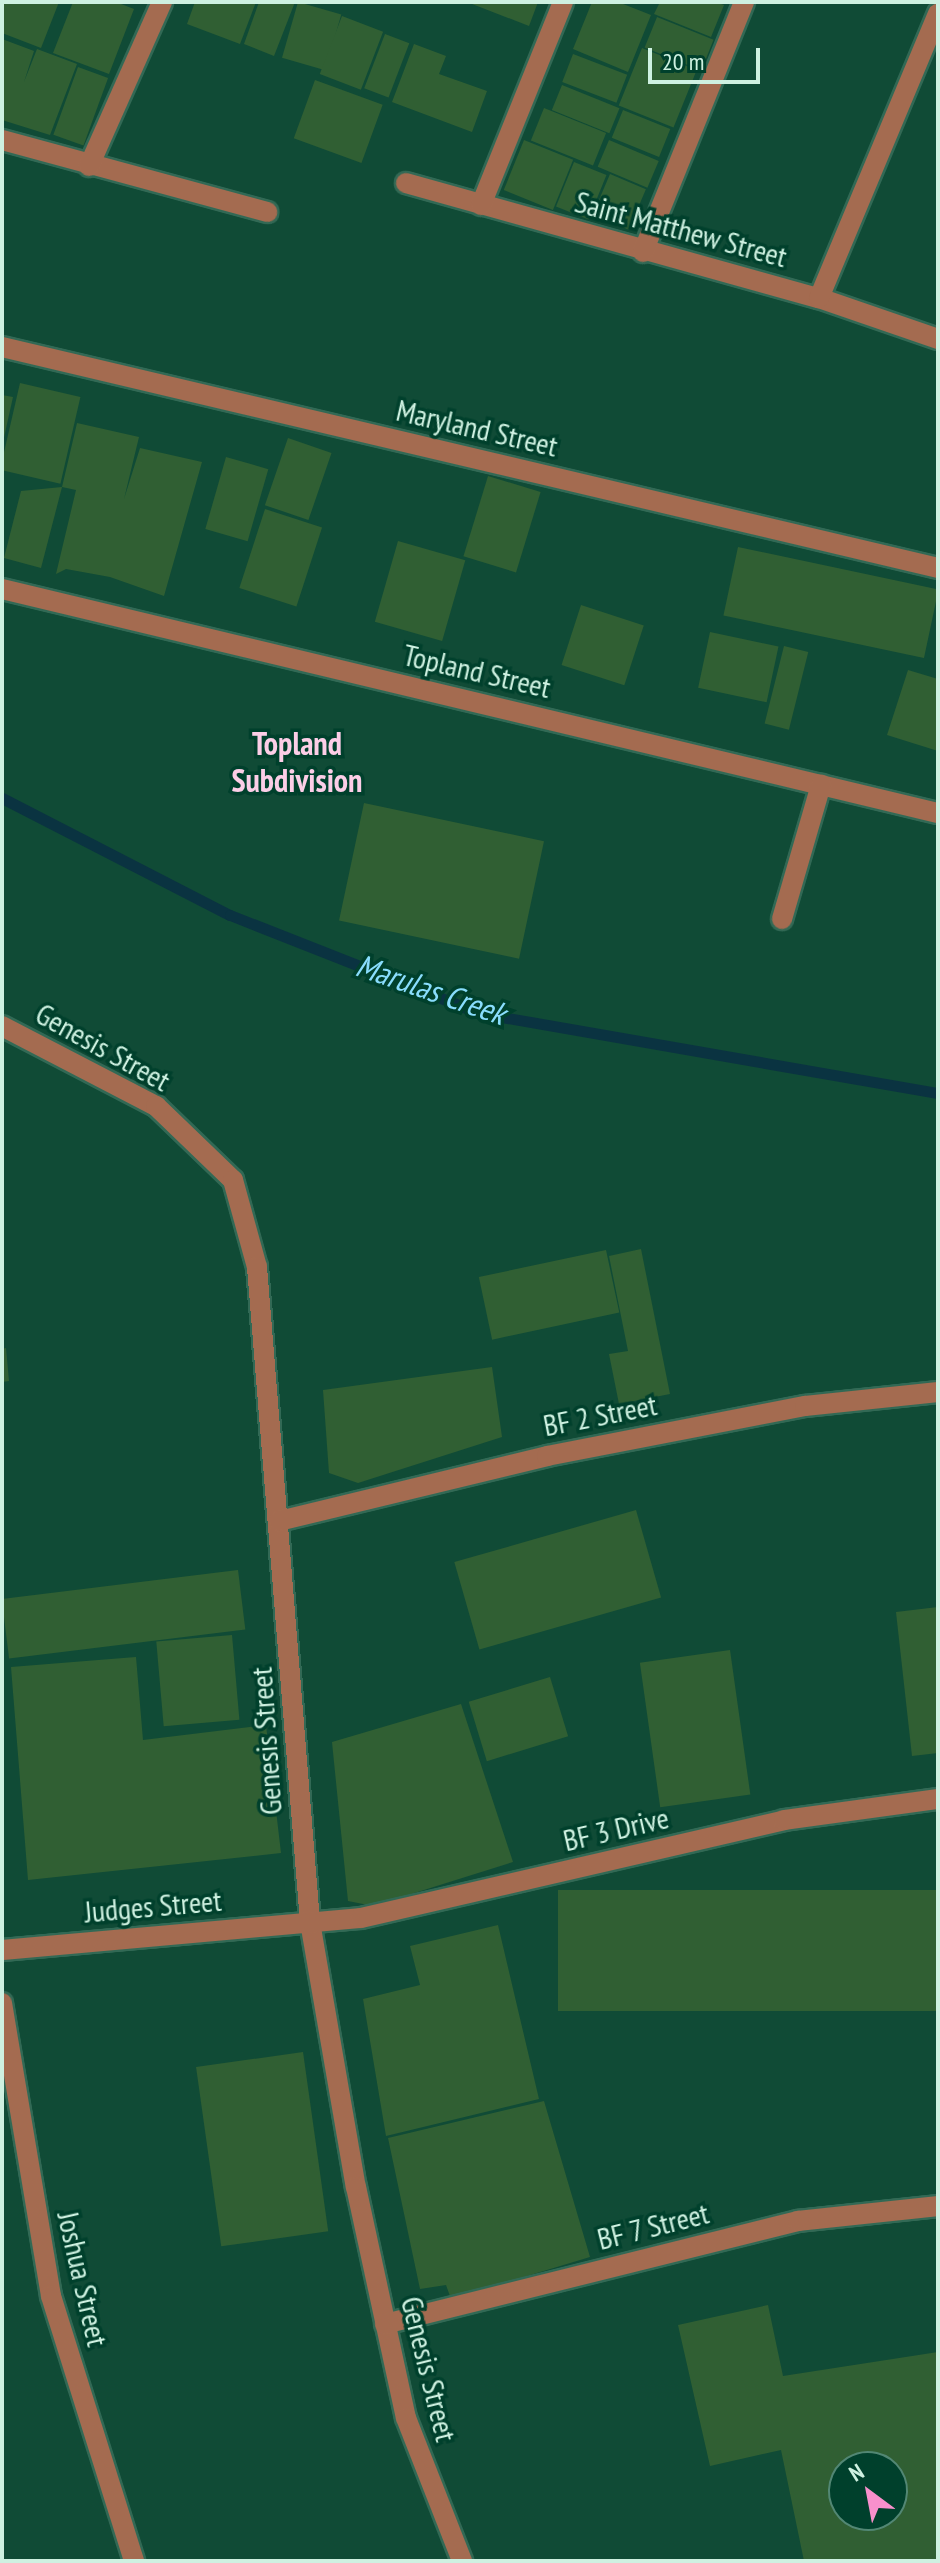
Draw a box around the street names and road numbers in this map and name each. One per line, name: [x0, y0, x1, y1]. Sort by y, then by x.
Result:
street label: Saint Matthew Street: [571, 183, 791, 275]
street label: Maryland Street: [393, 392, 561, 464]
street label: Topland Street: [400, 637, 554, 705]
street label: Genesis Street: [30, 995, 176, 1099]
street label: BF 2 Street: [540, 1386, 660, 1444]
street label: Genesis Street: [243, 1666, 289, 1816]
street label: BF 3 Drive: [560, 1799, 672, 1859]
street label: Judges Street: [83, 1882, 223, 1930]
street label: BF 7 Street: [593, 2195, 713, 2257]
street label: Joshua Street: [50, 2208, 116, 2350]
street label: Genesis Street: [394, 2293, 464, 2445]

